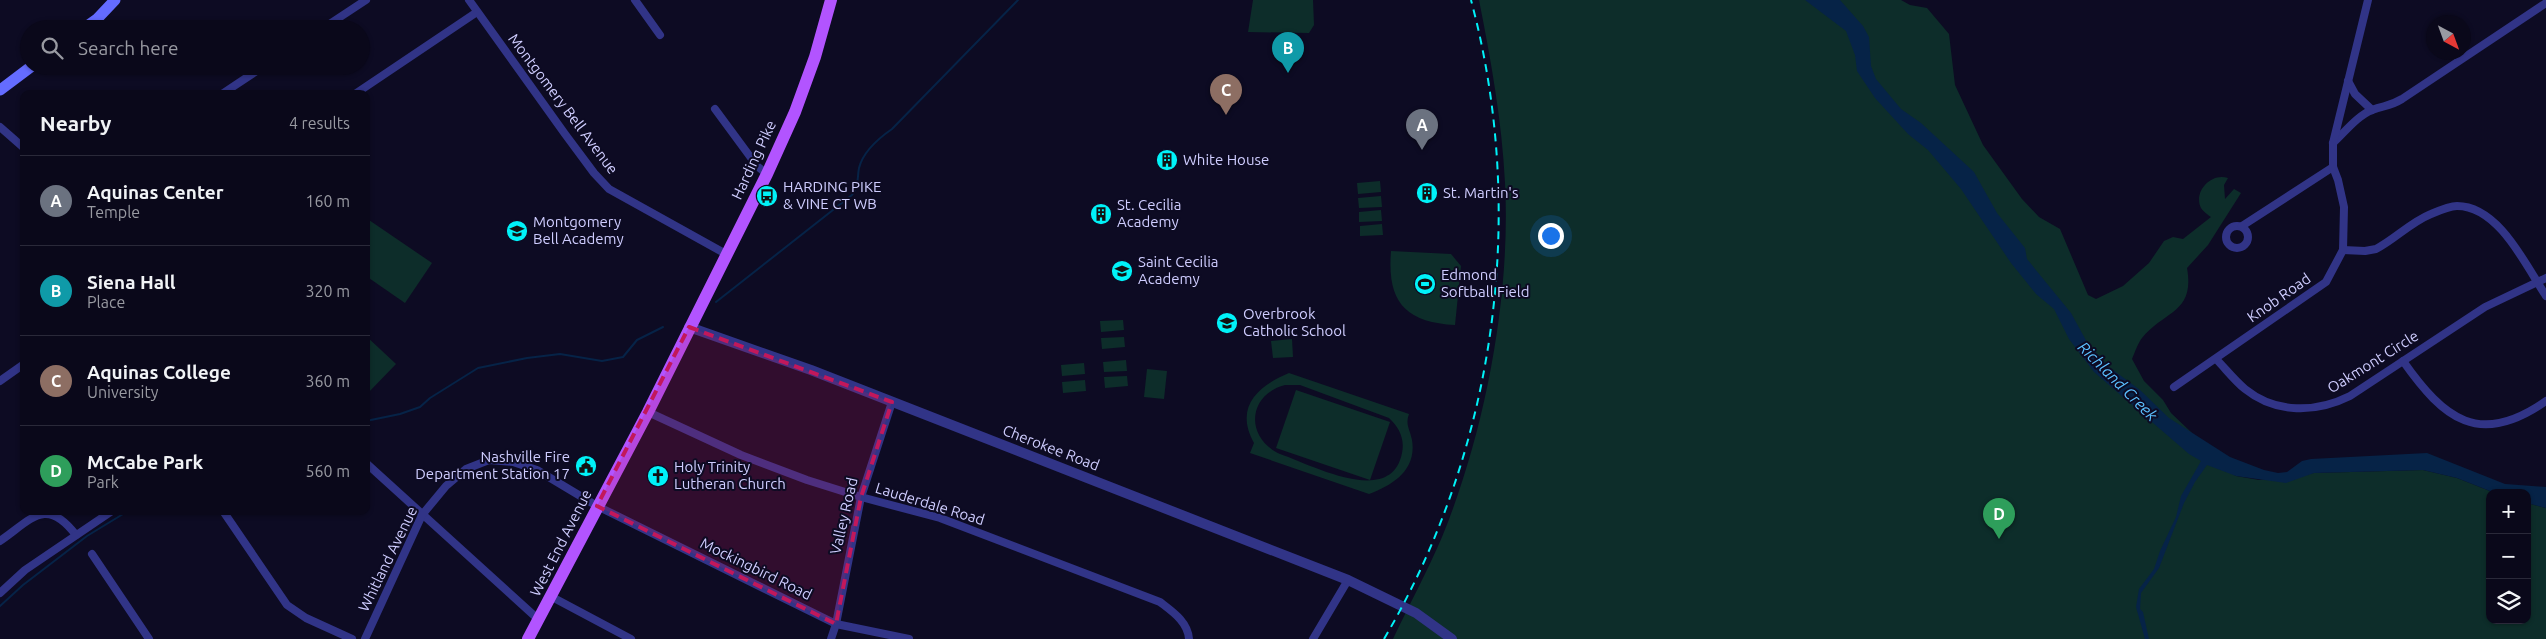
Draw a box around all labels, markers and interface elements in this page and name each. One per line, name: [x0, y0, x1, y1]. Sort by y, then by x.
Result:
north arrow: [2426, 15, 2471, 60]
search box: [20, 20, 370, 75]
street label: Montgomery Bell Avenue: [505, 30, 622, 177]
pin: B: [1272, 32, 1304, 73]
icon: search: [38, 34, 66, 62]
text: Search here: [78, 37, 178, 59]
pin: C: [1210, 74, 1242, 115]
pin: A: [1406, 109, 1438, 150]
text: Nearby: [40, 111, 111, 135]
text: 4 results: [289, 114, 350, 132]
street label: Harding Pike: [728, 118, 779, 202]
building icon: White House: [1155, 148, 1179, 172]
place label: White House: [1183, 151, 1269, 168]
place label: HARDING PIKE & VINE CT WB: [783, 178, 881, 212]
text: Aquinas Center: [87, 181, 224, 203]
building icon: St. Martin's: [1415, 181, 1439, 205]
bus stop icon: HARDING PIKE & VINE CT WB: [755, 184, 779, 208]
place label: St. Martin's: [1443, 184, 1518, 201]
text: A: [50, 192, 62, 210]
text: 160 m: [305, 192, 350, 210]
place label: St. Cecilia Academy: [1117, 196, 1181, 230]
building icon: St. Cecilia Academy: [1089, 202, 1113, 226]
text: Temple: [87, 203, 140, 221]
place label: Montgomery Bell Academy: [533, 213, 624, 247]
school or university icon: Montgomery Bell Academy: [505, 219, 529, 243]
your location: [1538, 223, 1564, 249]
place label: Saint Cecilia Academy: [1138, 253, 1219, 287]
school or university icon: Saint Cecilia Academy: [1110, 259, 1134, 283]
place label: Edmond Softball Field: [1441, 266, 1530, 300]
street label: Knob Road: [2244, 270, 2314, 326]
text: Siena Hall: [87, 271, 176, 293]
sports icon: Edmond Softball Field: [1413, 272, 1437, 296]
text: B: [51, 282, 61, 300]
text: 320 m: [305, 282, 350, 300]
text: Place: [87, 293, 125, 311]
place label: Overbrook Catholic School: [1243, 305, 1346, 339]
school or university icon: Overbrook Catholic School: [1215, 311, 1239, 335]
street label: Oakmont Circle: [2324, 327, 2421, 396]
water label: Richland Creek: [2075, 338, 2162, 425]
text: Aquinas College: [87, 361, 231, 383]
text: C: [51, 372, 61, 390]
text: 360 m: [305, 372, 350, 390]
text: University: [87, 383, 158, 401]
street label: Cherokee Road: [1000, 421, 1102, 474]
place label: Nashville Fire Department Station 17: [415, 448, 570, 482]
text: McCabe Park: [87, 451, 203, 473]
public building icon: Nashville Fire Department Station 17: [574, 454, 598, 478]
place label: Holy Trinity Lutheran Church: [674, 458, 786, 492]
text: D: [50, 462, 62, 480]
text: 560 m: [305, 462, 350, 480]
church icon: Holy Trinity Lutheran Church: [646, 464, 670, 488]
text: Park: [87, 473, 119, 491]
street label: Valley Road: [826, 476, 861, 556]
street label: Lauderdale Road: [873, 479, 987, 528]
street label: West End Avenue: [526, 487, 595, 599]
map controls: [2486, 489, 2531, 624]
button: +: [2486, 489, 2531, 534]
pin: D: [1983, 498, 2015, 539]
street label: Whitland Avenue: [355, 503, 420, 614]
street label: Mockingbird Road: [698, 534, 815, 603]
button: −: [2486, 534, 2531, 579]
button: layers: [2486, 579, 2531, 624]

